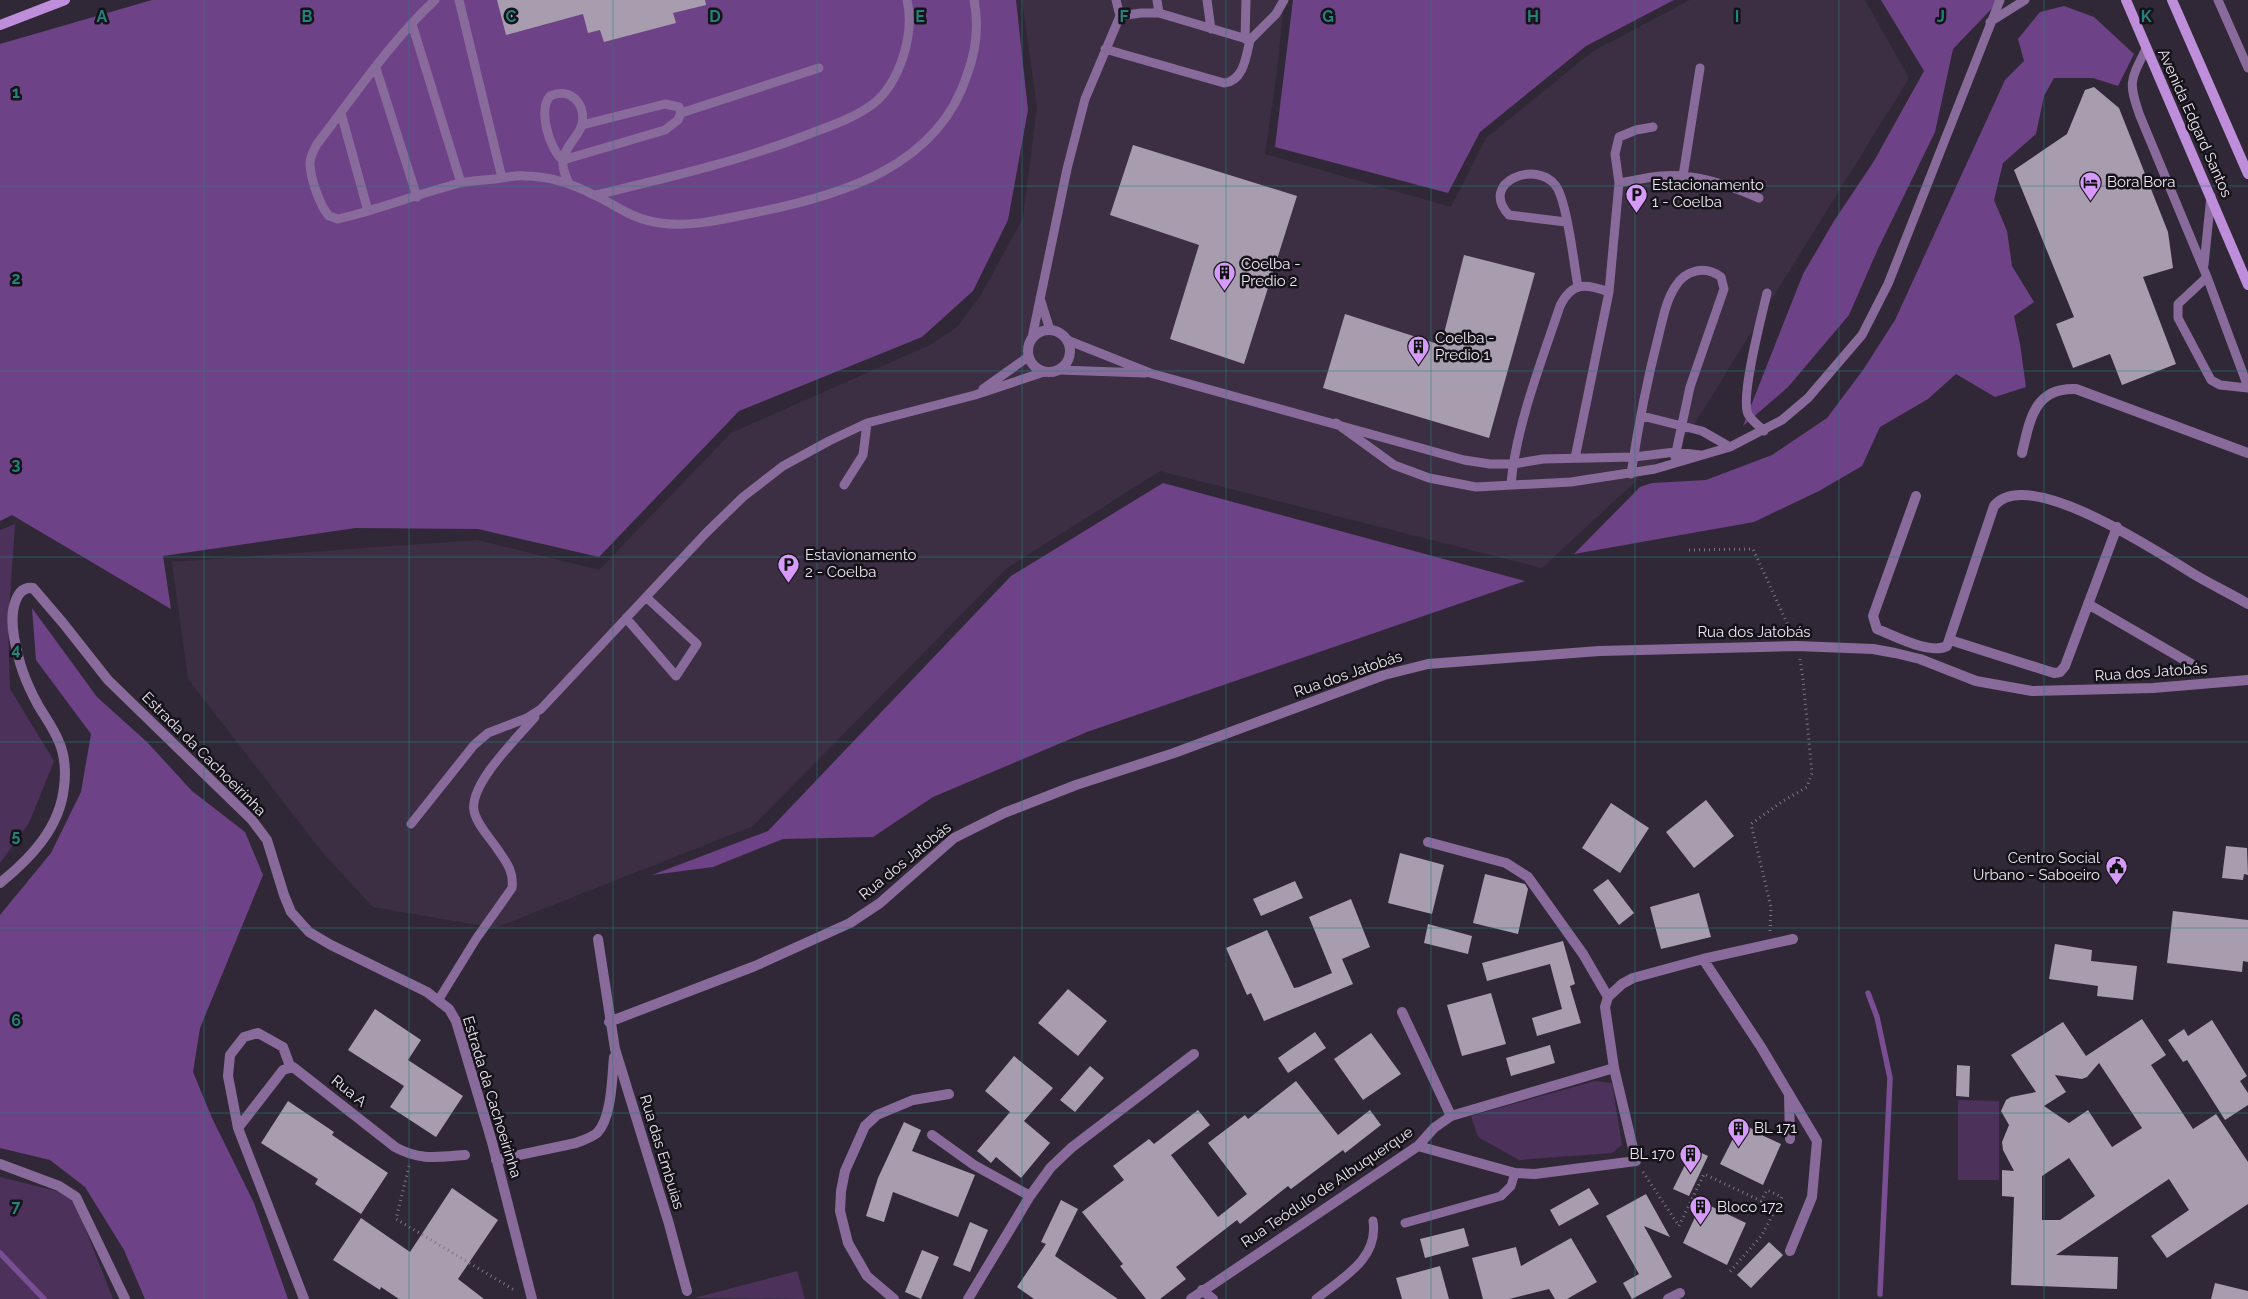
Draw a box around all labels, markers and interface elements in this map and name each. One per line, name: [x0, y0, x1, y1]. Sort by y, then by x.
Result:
text: A: [97, 7, 108, 26]
text: B: [302, 7, 313, 26]
text: C: [506, 7, 517, 26]
text: D: [709, 7, 721, 26]
text: E: [915, 7, 925, 26]
text: F: [1119, 7, 1129, 26]
text: G: [1322, 7, 1334, 26]
text: H: [1527, 7, 1539, 26]
text: I: [1735, 7, 1739, 26]
text: J: [1937, 7, 1945, 26]
text: K: [2141, 7, 2152, 26]
street label: Avenida Edgard Santos: [2154, 46, 2236, 200]
text: 1: [12, 83, 20, 102]
hotel icon: Bora Bora: [2079, 170, 2103, 201]
place label: Bora Bora: [2107, 173, 2175, 191]
place label: Estacionamento 1 - Coelba: [1652, 176, 1764, 211]
parking icon: Estacionamento 1 - Coelba: [1624, 182, 1648, 213]
place label: Coelba - Predio 2: [1241, 255, 1301, 290]
building icon: Coelba - Predio 2: [1213, 261, 1237, 292]
text: 2: [11, 269, 21, 288]
place label: Coelba - Predio 1: [1435, 329, 1495, 364]
building icon: Coelba - Predio 1: [1407, 335, 1431, 366]
text: 3: [12, 455, 21, 474]
place label: Estavionamento 2 - Coelba: [805, 546, 917, 581]
parking icon: Estavionamento 2 - Coelba: [777, 552, 801, 583]
street label: Rua dos Jatobás: [1697, 623, 1811, 641]
text: 4: [11, 640, 21, 659]
street label: Rua dos Jatobás: [1292, 647, 1404, 701]
street label: Rua dos Jatobás: [2094, 659, 2208, 685]
street label: Estrada da Cachoeirinha: [138, 688, 270, 820]
street label: Rua dos Jatobás: [855, 818, 955, 904]
text: 5: [12, 826, 21, 845]
place label: Centro Social Urbano - Saboeiro: [1973, 849, 2101, 884]
public building icon: Centro Social Urbano - Saboeiro: [2104, 855, 2128, 886]
text: 6: [11, 1011, 21, 1030]
street label: Estrada da Cachoeirinha: [459, 1014, 525, 1180]
street label: Rua A: [328, 1071, 370, 1111]
street label: Rua das Embuias: [636, 1093, 688, 1211]
building icon: BL 171: [1726, 1116, 1750, 1147]
place label: BL 171: [1754, 1119, 1797, 1137]
street label: Rua Teódulo de Albuquerque: [1238, 1123, 1416, 1251]
building icon: BL 170: [1679, 1142, 1703, 1173]
place label: BL 170: [1629, 1145, 1675, 1163]
building icon: Bloco 172: [1689, 1195, 1713, 1226]
text: 7: [12, 1197, 21, 1216]
place label: Bloco 172: [1717, 1198, 1783, 1216]

